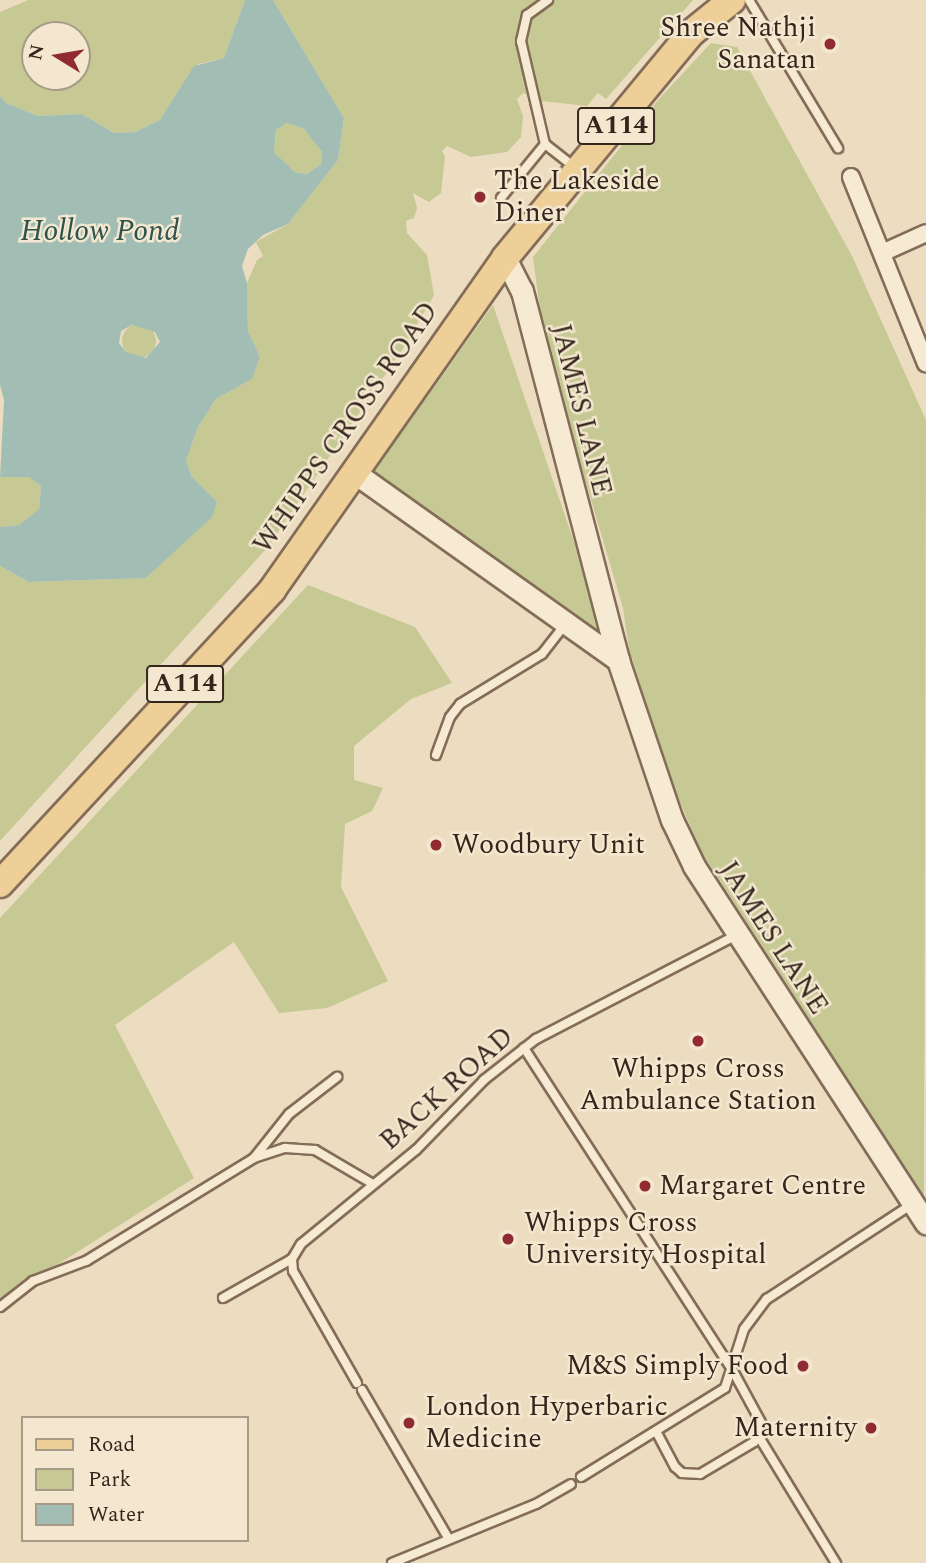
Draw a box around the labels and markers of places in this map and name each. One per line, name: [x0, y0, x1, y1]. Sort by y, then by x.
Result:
place label: Shree Nathji Sanatan: [660, 11, 816, 77]
marker: Shree Nathji Sanatan: [822, 36, 838, 52]
place label: The Lakeside Diner: [494, 164, 660, 230]
marker: The Lakeside Diner: [472, 189, 488, 205]
place label: Woodbury Unit: [452, 828, 645, 862]
marker: Woodbury Unit: [426, 835, 446, 855]
marker: Whipps Cross Ambulance Station: [690, 1033, 706, 1049]
place label: Whipps Cross Ambulance Station: [579, 1052, 817, 1118]
place label: Margaret Centre: [659, 1169, 866, 1203]
marker: Margaret Centre: [637, 1178, 653, 1194]
place label: Whipps Cross University Hospital: [524, 1206, 767, 1272]
marker: Whipps Cross University Hospital: [498, 1229, 518, 1249]
place label: M&S Simply Food: [566, 1349, 789, 1383]
marker: M&S Simply Food: [795, 1358, 811, 1374]
place label: London Hyperbaric Medicine: [425, 1390, 668, 1456]
place label: Maternity: [734, 1411, 857, 1445]
marker: London Hyperbaric Medicine: [399, 1413, 419, 1433]
marker: Maternity: [863, 1420, 879, 1436]

